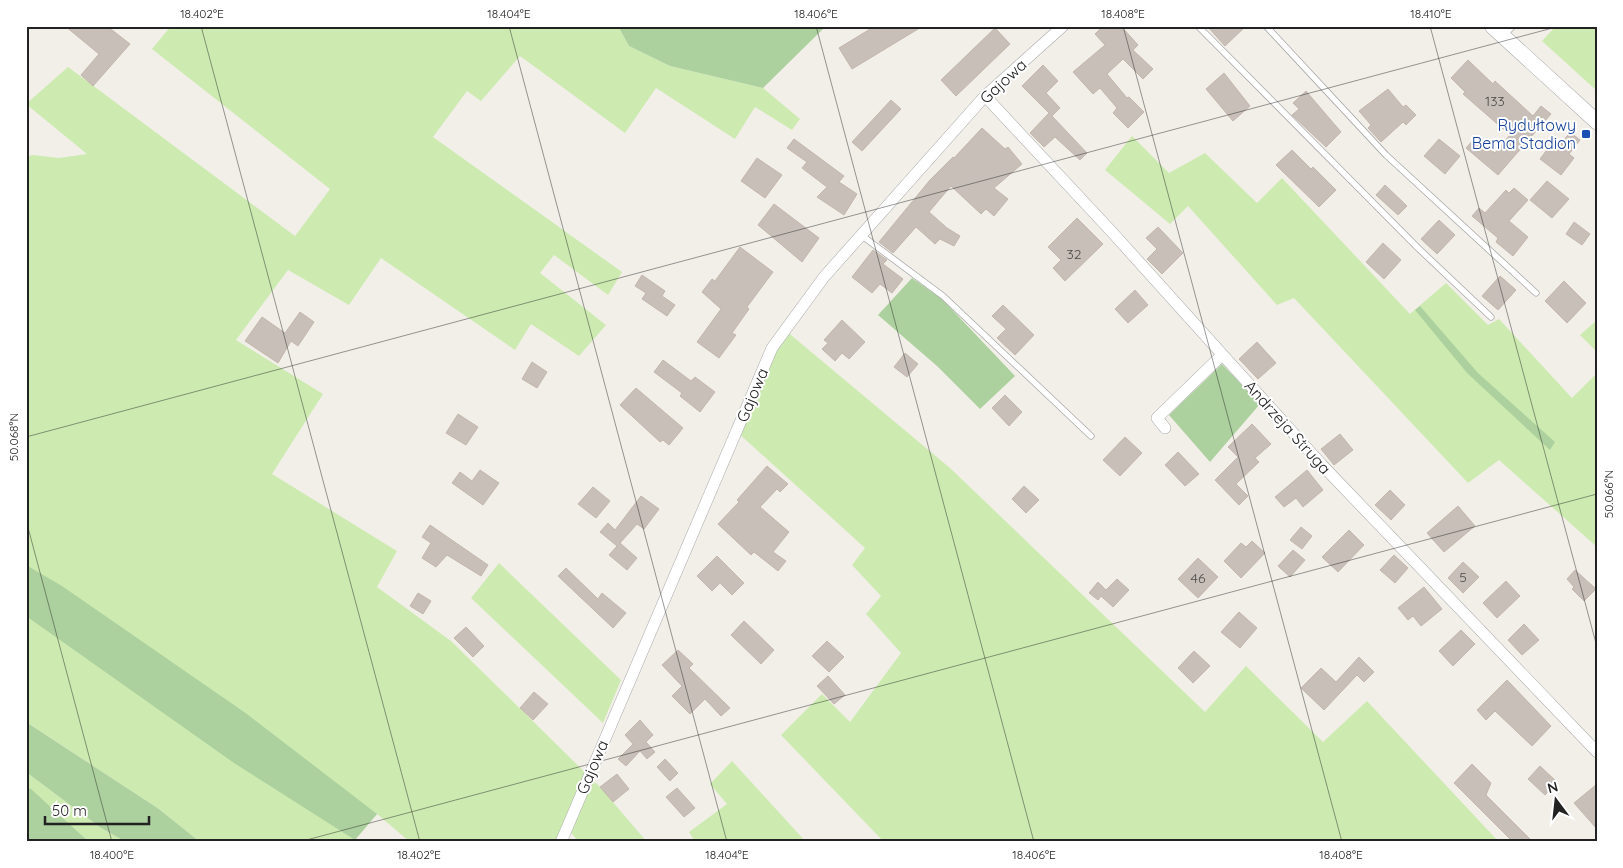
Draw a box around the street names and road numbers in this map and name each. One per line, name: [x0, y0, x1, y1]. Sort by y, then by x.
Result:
street label: Gajowa: [975, 54, 1031, 108]
street label: Gajowa: [732, 365, 772, 425]
street label: Andrzeja Struga: [1241, 376, 1335, 478]
street label: Gajowa: [572, 737, 612, 797]

